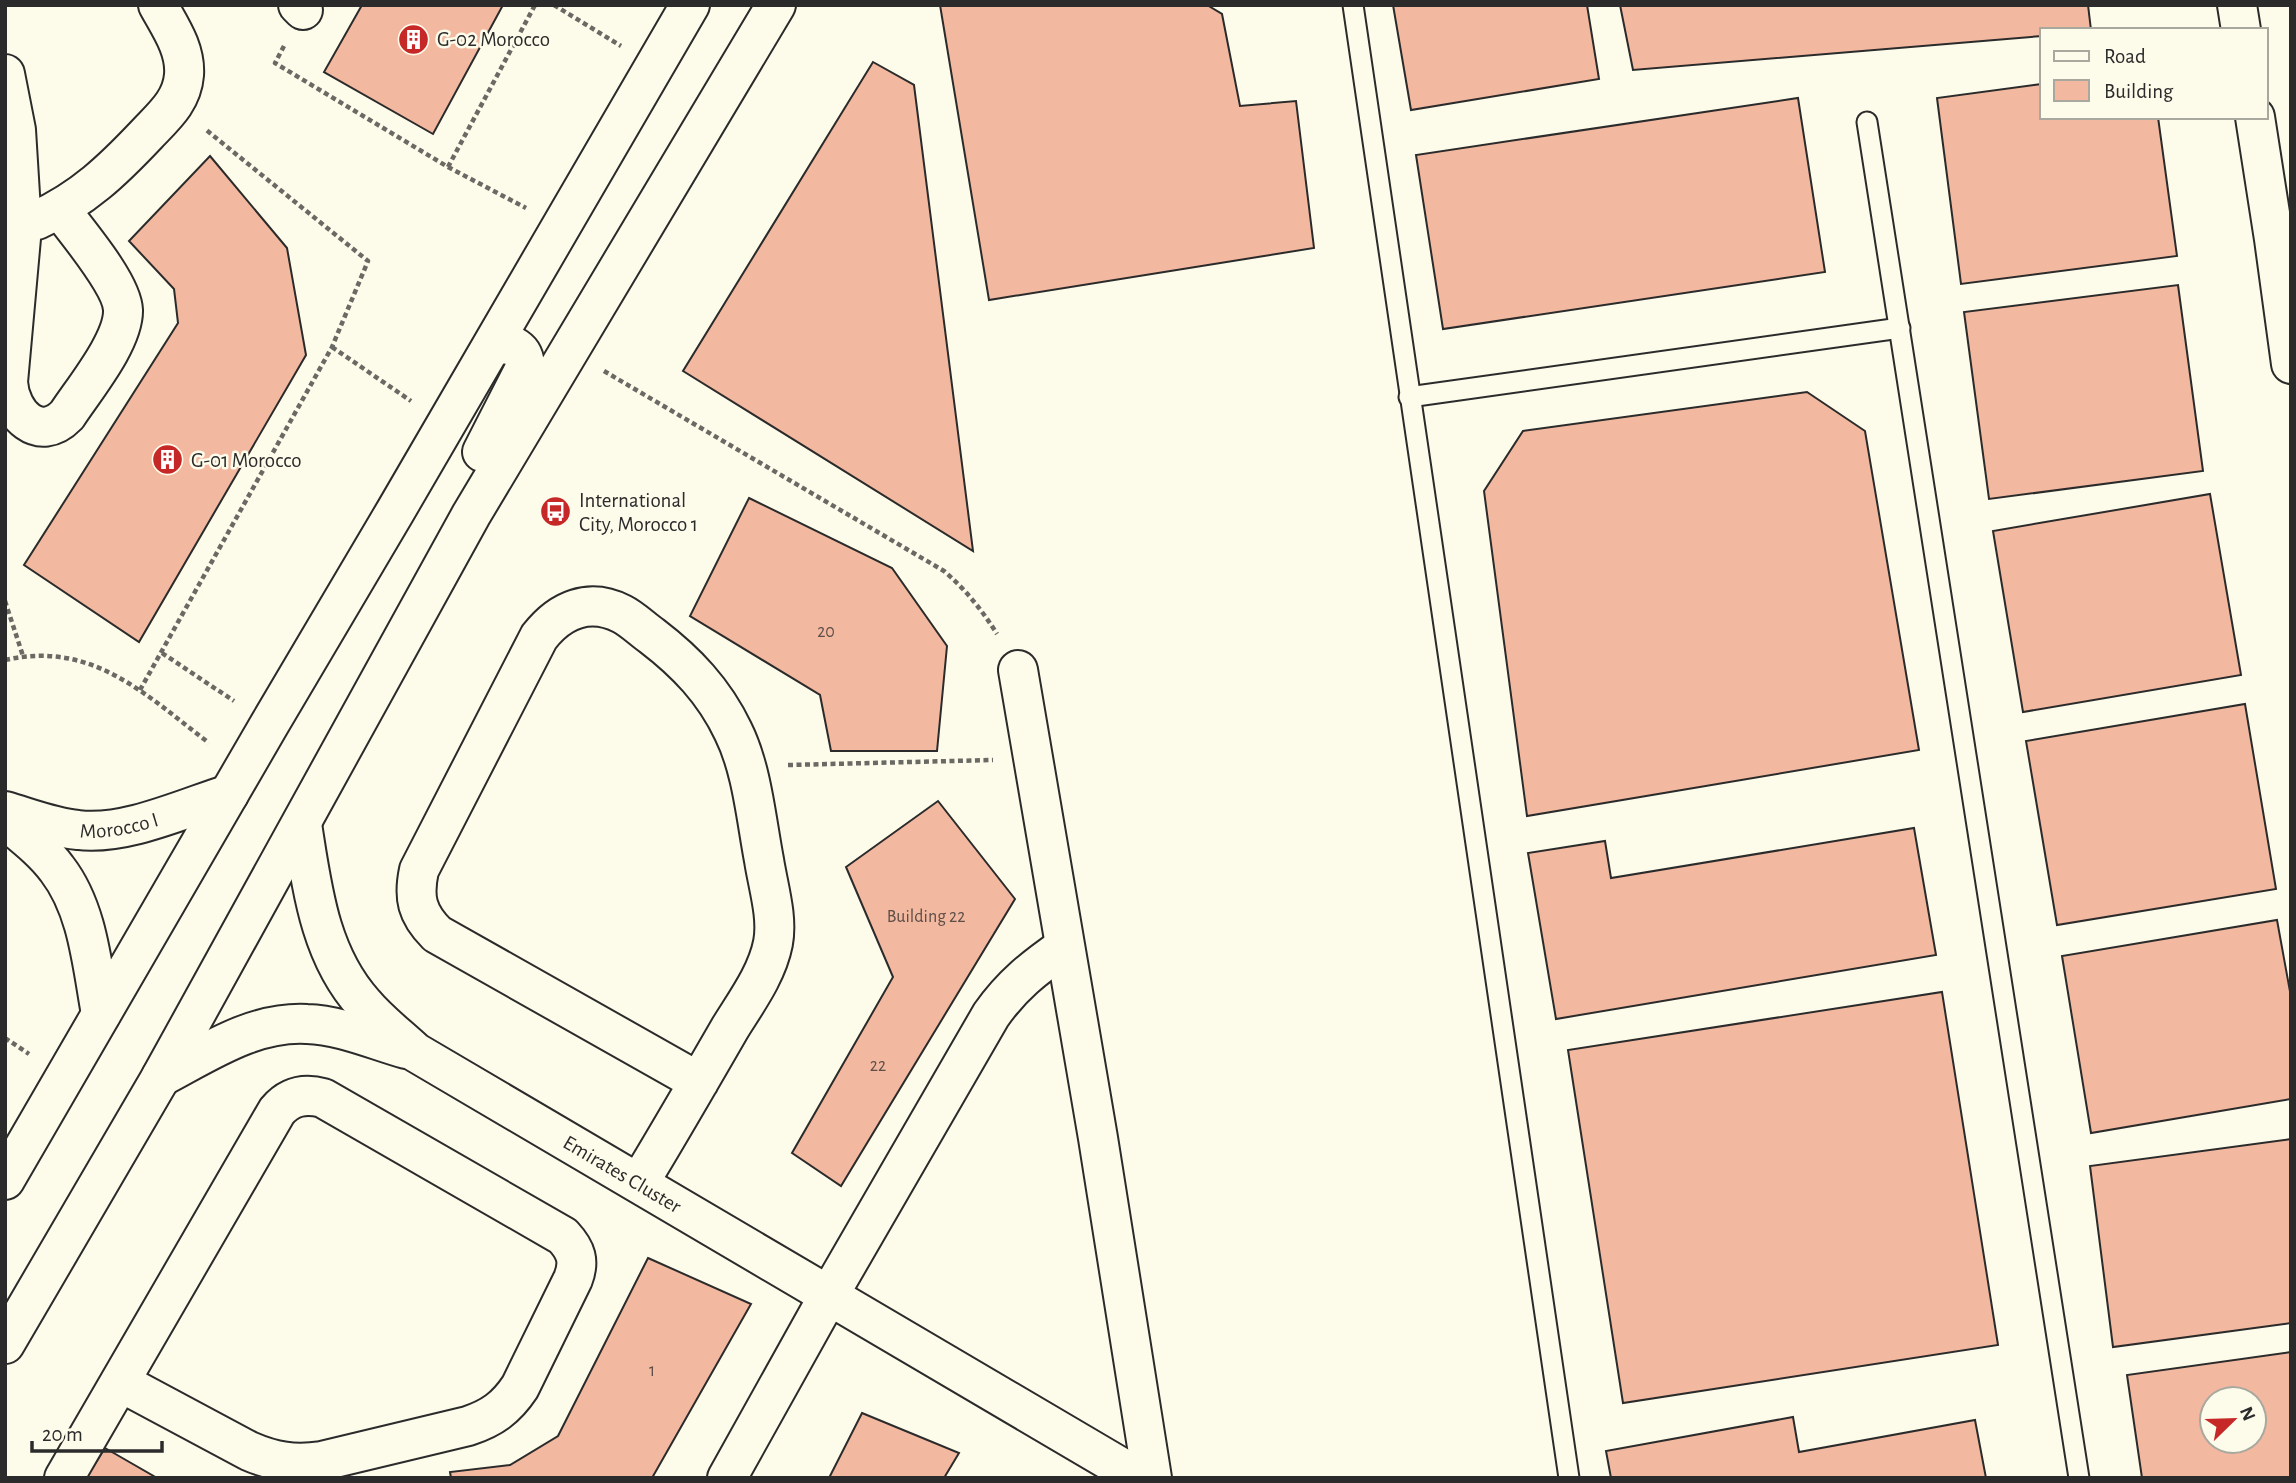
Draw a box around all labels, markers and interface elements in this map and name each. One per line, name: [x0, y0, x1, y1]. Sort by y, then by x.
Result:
building icon: G-02 Morocco: [397, 22, 431, 56]
legend: [2040, 28, 2268, 119]
place label: G-02 Morocco: [437, 29, 550, 50]
text: Road: [2104, 46, 2146, 67]
text: Building: [2104, 81, 2174, 102]
building icon: G-01 Morocco: [151, 443, 185, 477]
place label: G-01 Morocco: [191, 450, 302, 471]
place label: International City, Morocco 1: [579, 490, 698, 535]
bus stop icon: International City, Morocco 1: [539, 495, 573, 529]
house number: 20: [817, 623, 835, 641]
street label: Morocco I: [79, 809, 161, 842]
house number: Building 22: [887, 908, 965, 926]
house number: 22: [870, 1057, 886, 1075]
street label: Emirates Cluster: [559, 1132, 685, 1217]
house number: 1: [649, 1362, 655, 1380]
north arrow: [2198, 1385, 2268, 1455]
text: N: [2236, 1404, 2259, 1424]
scale bar: [32, 1410, 161, 1454]
text: 20 m: [42, 1424, 83, 1445]

